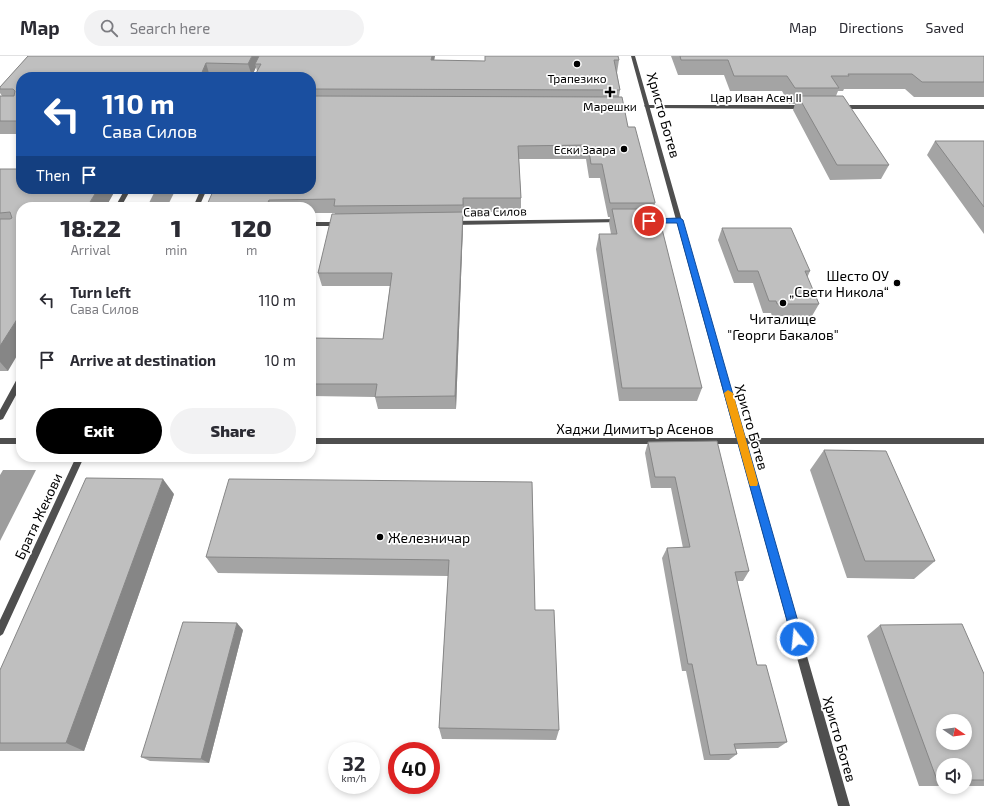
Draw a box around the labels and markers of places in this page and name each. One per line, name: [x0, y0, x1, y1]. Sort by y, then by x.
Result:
marker: Трапезико: [572, 59, 582, 69]
place label: Трапезико: [547, 71, 607, 85]
marker: Марешки: [605, 87, 615, 97]
place label: Марешки: [583, 99, 637, 113]
place label: Ески Заара: [554, 142, 616, 156]
marker: Ески Заара: [619, 144, 629, 154]
pin: [632, 204, 666, 238]
place label: Шесто ОУ „Свети Никола“: [789, 267, 889, 300]
marker: Шесто ОУ „Свети Никола“: [892, 278, 902, 288]
marker: Читалище "Георги Бакалов": [778, 298, 788, 308]
place label: Читалище "Георги Бакалов": [727, 310, 839, 343]
place label: Железничар: [388, 529, 470, 546]
marker: Железничар: [375, 532, 385, 542]

